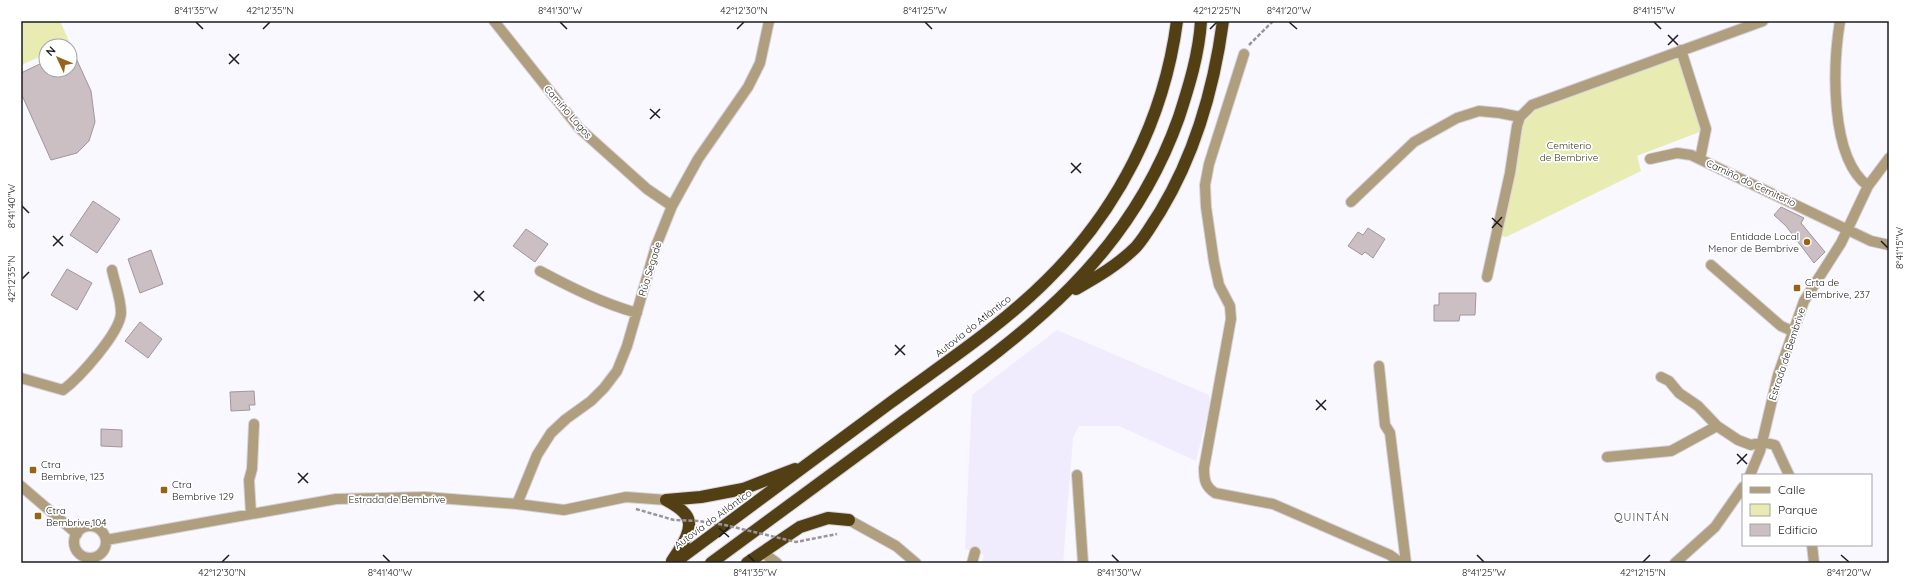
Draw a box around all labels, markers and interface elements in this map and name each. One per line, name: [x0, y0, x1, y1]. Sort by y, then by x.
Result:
text: 8°41'35"W: [174, 4, 218, 17]
text: 42°12'35"N: [246, 4, 294, 17]
text: 8°41'30"W: [538, 4, 582, 17]
text: 42°12'30"N: [720, 4, 768, 17]
text: 8°41'25"W: [903, 4, 947, 17]
text: 42°12'25"N: [1193, 4, 1241, 17]
text: 8°41'20"W: [1267, 4, 1312, 17]
text: 8°41'15"W: [1633, 4, 1675, 17]
north arrow: [38, 38, 78, 78]
text: N: [43, 43, 59, 59]
street label: Camiño Lagos: [541, 83, 595, 142]
park label: Cemiterio de Bembrive: [1540, 139, 1599, 164]
street label: Camiño do Cemiterio: [1704, 156, 1798, 210]
text: 8°41'40"W: [5, 184, 18, 228]
text: 8°41'15"W: [1893, 227, 1906, 269]
place label: Entidade Local Menor de Bembrive: [1708, 230, 1799, 255]
marker: Entidade Local Menor de Bembrive: [1802, 237, 1812, 247]
street label: Rúa Segade: [636, 240, 665, 298]
text: 42°12'35"N: [5, 255, 18, 303]
place label: Crta de Bembrive, 237: [1805, 276, 1870, 301]
marker: Crta de Bembrive, 237: [1792, 283, 1802, 293]
street label: Autovía do Atlántico: [932, 292, 1014, 360]
street label: Estrada de Bembrive: [1766, 306, 1808, 402]
place label: Ctra Bembrive, 123: [41, 458, 104, 483]
marker: Ctra Bembrive, 123: [28, 465, 38, 475]
legend: [1742, 474, 1872, 546]
place label: Ctra Bembrive 129: [172, 478, 234, 503]
text: Calle: [1778, 482, 1806, 497]
marker: Ctra Bembrive 129: [159, 485, 169, 495]
street label: Autovía do Atlántico: [672, 486, 754, 552]
street label: Estrada de Bembrive: [348, 493, 446, 506]
text: Parque: [1778, 502, 1818, 517]
place label: Ctra Bembrive,104: [46, 504, 107, 529]
district label: QUINTÁN: [1614, 510, 1670, 524]
marker: Ctra Bembrive,104: [33, 511, 43, 521]
text: Edificio: [1778, 522, 1818, 537]
text: 42°12'30"N: [198, 566, 246, 579]
text: 8°41'40"W: [368, 566, 412, 579]
text: 8°41'35"W: [733, 566, 777, 579]
text: 8°41'30"W: [1097, 566, 1141, 579]
text: 8°41'25"W: [1462, 566, 1506, 579]
text: 42°12'15"N: [1620, 566, 1666, 579]
text: 8°41'20"W: [1827, 566, 1872, 579]

